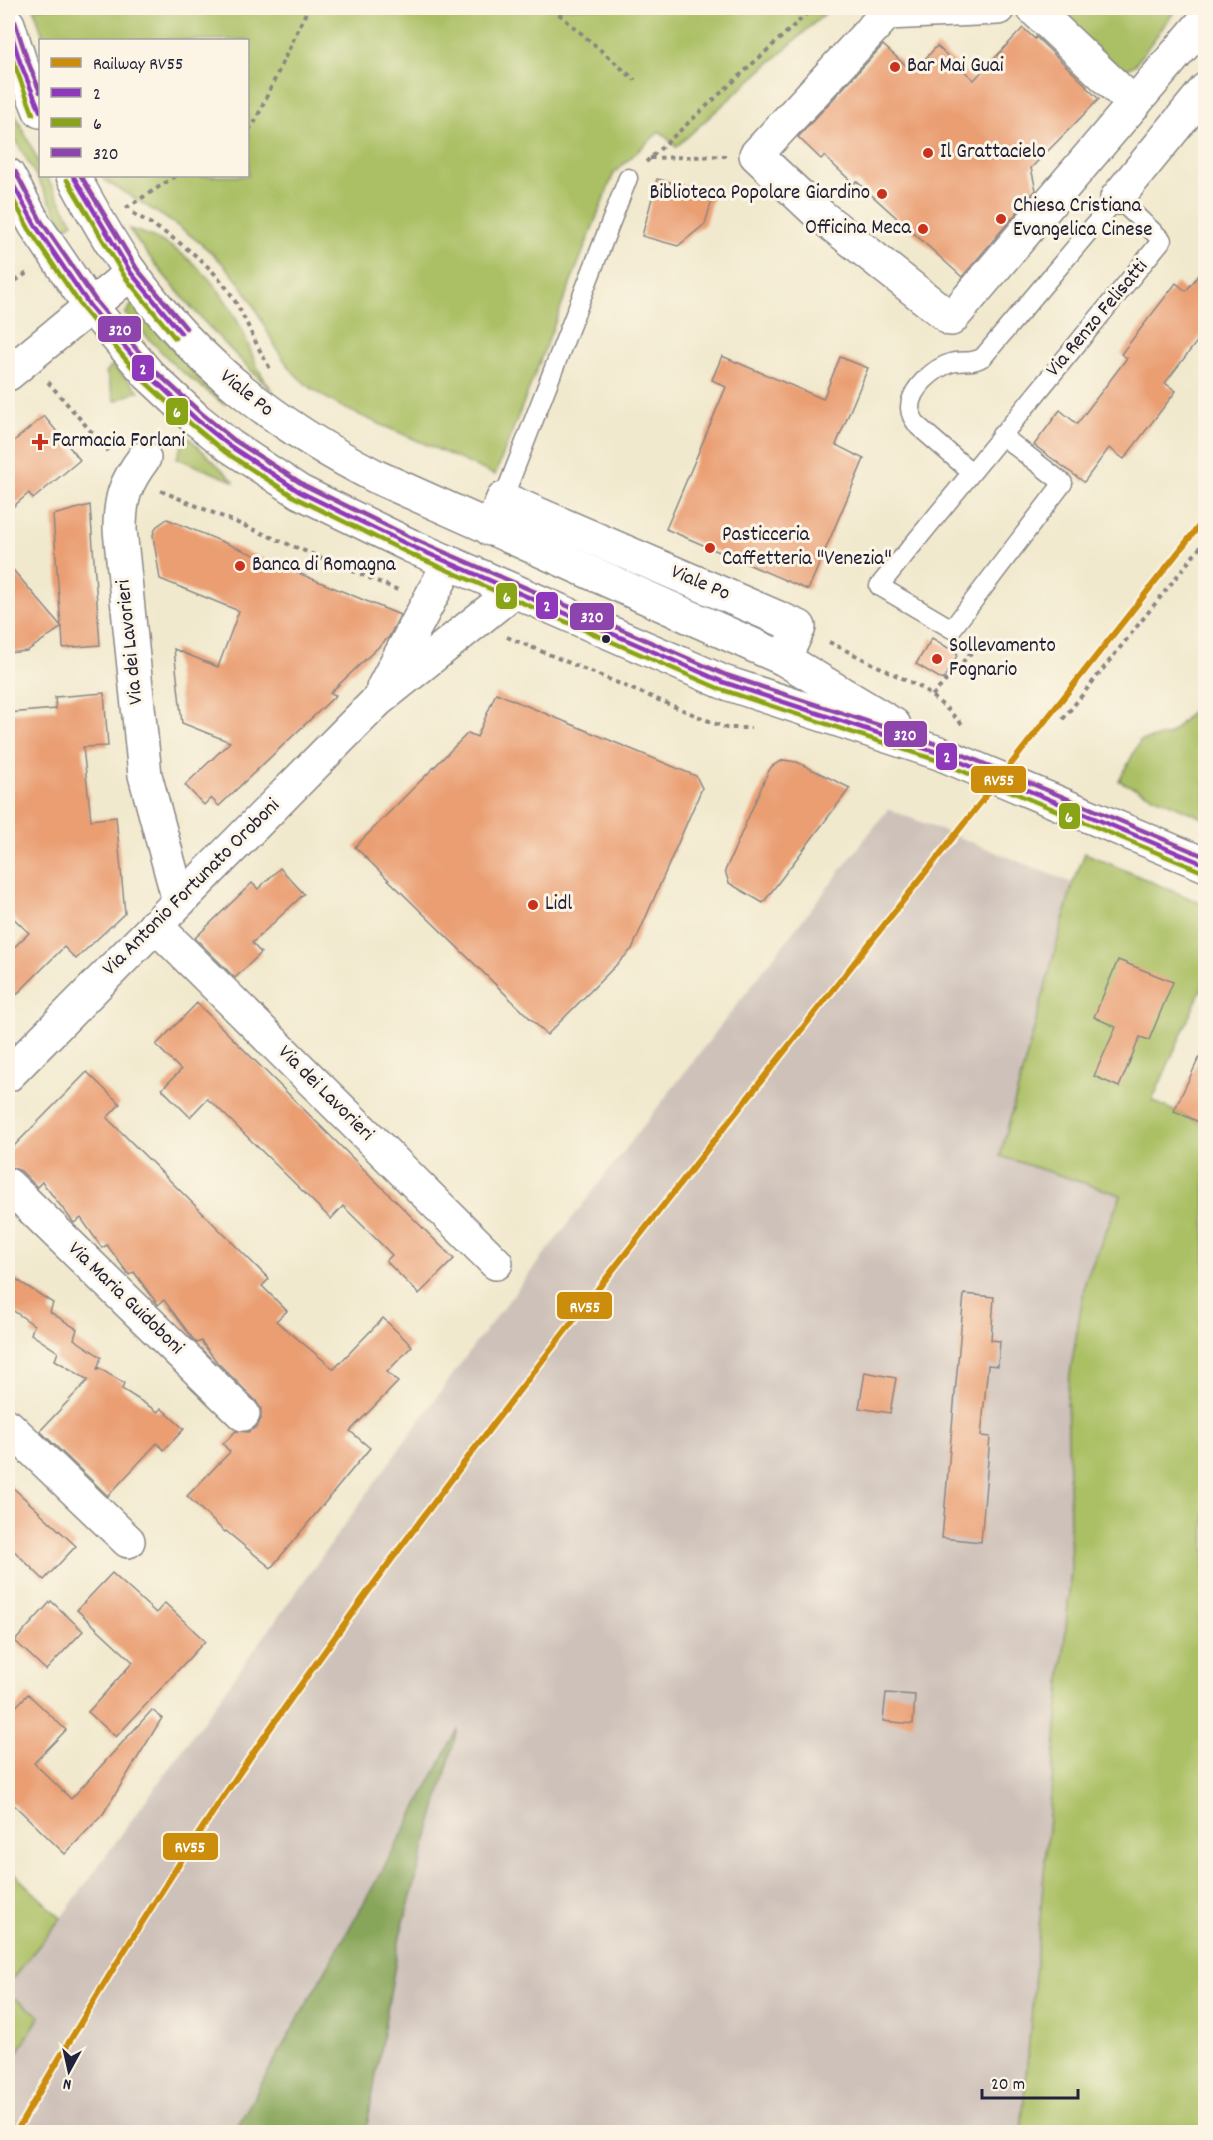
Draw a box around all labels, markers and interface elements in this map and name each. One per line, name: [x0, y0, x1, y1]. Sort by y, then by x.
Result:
legend: [39, 39, 249, 177]
place label: Bar Mai Guai: [907, 52, 1004, 82]
text: Railway RV55: [93, 53, 183, 78]
marker: Bar Mai Guai: [888, 60, 902, 74]
text: 2: [93, 83, 101, 108]
text: 6: [93, 113, 102, 138]
place label: Il Grattacielo: [940, 138, 1046, 168]
text: 320: [93, 143, 119, 168]
marker: Il Grattacielo: [921, 146, 935, 160]
place label: Biblioteca Popolare Giardino: [649, 179, 870, 209]
marker: Biblioteca Popolare Giardino: [875, 187, 889, 201]
place label: Chiesa Cristiana Evangelica Cinese: [1013, 192, 1152, 246]
marker: Chiesa Cristiana Evangelica Cinese: [994, 212, 1008, 226]
place label: Officina Meca: [805, 214, 912, 244]
marker: Officina Meca: [916, 222, 930, 236]
street label: Via Renzo Felisatti: [1040, 254, 1156, 384]
line badge: 320: [97, 315, 142, 343]
text: 320: [109, 320, 131, 343]
line badge: 2: [131, 354, 155, 382]
text: 2: [140, 359, 147, 382]
street label: Viale Po: [213, 363, 279, 425]
line badge: 6: [165, 397, 189, 426]
text: 6: [173, 402, 181, 425]
place label: Farmacia Forlani: [52, 427, 185, 457]
marker: Farmacia Forlani: [33, 435, 47, 449]
place label: Pasticceria Caffetteria "Venezia": [722, 521, 892, 575]
marker: Pasticceria Caffetteria "Venezia": [703, 541, 717, 555]
place label: Banca di Romagna: [252, 551, 397, 581]
street label: Viale Po: [666, 558, 734, 610]
marker: Banca di Romagna: [233, 559, 247, 573]
street label: Via dei Lavorieri: [110, 578, 152, 706]
line badge: 6: [495, 582, 518, 610]
text: 6: [503, 587, 511, 610]
line badge: 2: [535, 591, 559, 620]
text: 2: [544, 596, 551, 619]
line badge: 320: [569, 602, 615, 631]
text: 320: [581, 607, 603, 630]
place label: Sollevamento Fognario: [949, 632, 1056, 686]
unlabelled marker: [600, 633, 612, 645]
marker: Sollevamento Fognario: [930, 652, 944, 666]
line badge: 320: [883, 720, 928, 748]
text: 320: [894, 725, 916, 748]
line badge: 2: [935, 742, 958, 771]
text: 2: [944, 747, 951, 770]
line badge: RV55: [970, 765, 1027, 794]
text: RV55: [984, 770, 1014, 793]
street label: Via Antonio Fortunato Oroboni: [96, 792, 288, 984]
line badge: 6: [1058, 802, 1081, 830]
text: 6: [1065, 807, 1073, 830]
place label: Lidl: [545, 890, 572, 920]
marker: Lidl: [526, 898, 540, 912]
street label: Via dei Lavorieri: [270, 1039, 380, 1149]
street label: Via Maria Guidoboni: [60, 1236, 190, 1363]
line badge: RV55: [556, 1291, 613, 1320]
text: RV55: [570, 1297, 600, 1320]
line badge: RV55: [162, 1832, 219, 1861]
text: RV55: [175, 1837, 205, 1860]
north arrow: [39, 2041, 99, 2101]
scale bar: [982, 2062, 1078, 2100]
text: N: [62, 2071, 73, 2095]
text: 20 m: [991, 2073, 1025, 2098]

